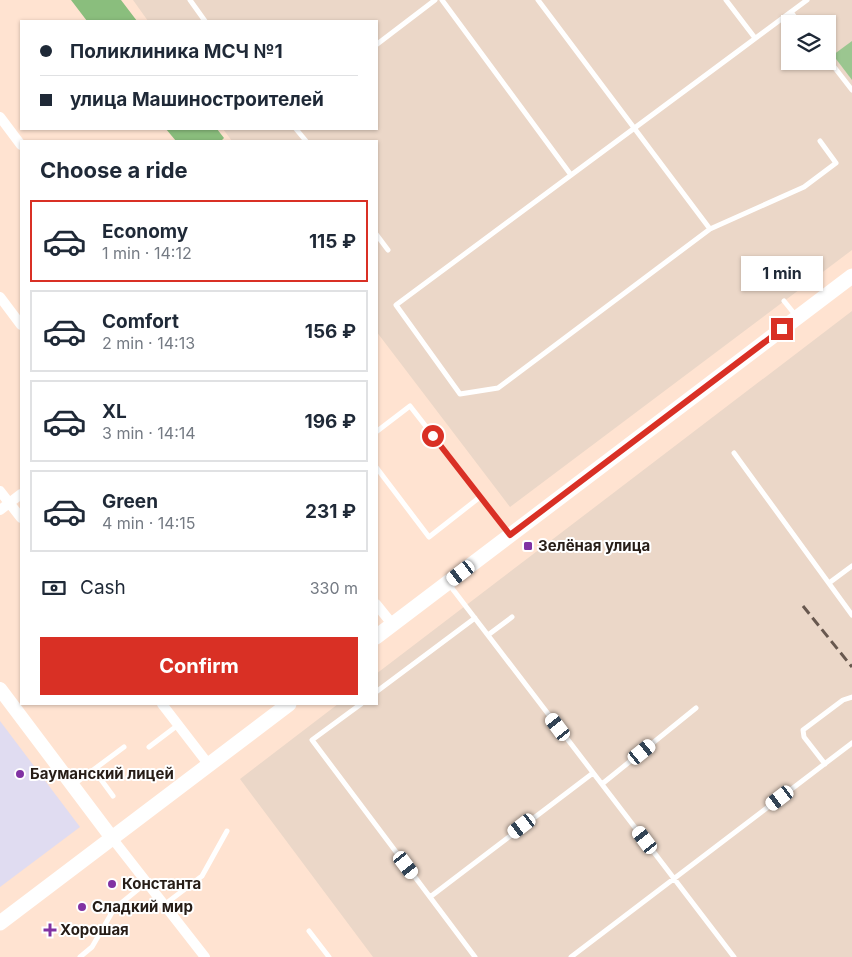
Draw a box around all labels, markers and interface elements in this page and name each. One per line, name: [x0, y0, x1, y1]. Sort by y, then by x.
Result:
map controls: [781, 15, 836, 70]
button: layers: [781, 15, 836, 70]
text: Поликлиника МСЧ №1: [70, 40, 283, 63]
text: улица Машиностроителей: [70, 88, 324, 111]
text: Choose a ride: [40, 157, 188, 183]
icon: car: [42, 219, 87, 264]
text: Economy: [102, 220, 188, 243]
text: 115 ₽: [309, 230, 356, 253]
text: 1 min · 14:12: [102, 243, 192, 263]
callout: 1 min: [741, 256, 823, 292]
text: 1 min: [762, 263, 802, 283]
icon: car: [42, 309, 87, 354]
text: Comfort: [102, 310, 179, 333]
route end: [771, 318, 793, 340]
text: 156 ₽: [305, 320, 356, 343]
text: 2 min · 14:13: [102, 333, 195, 353]
icon: car: [42, 399, 87, 444]
text: XL: [102, 400, 127, 423]
text: 196 ₽: [305, 410, 356, 433]
text: 3 min · 14:14: [102, 423, 196, 443]
route start: [422, 425, 444, 447]
icon: car: [42, 489, 87, 534]
text: Green: [102, 490, 158, 513]
text: 231 ₽: [305, 500, 356, 523]
text: 4 min · 14:15: [102, 513, 195, 533]
place label: Зелёная улица: [538, 536, 650, 555]
marker: Зелёная улица: [522, 540, 534, 552]
car: [444, 558, 477, 588]
icon: cash: [40, 574, 68, 602]
text: Cash: [80, 576, 126, 599]
text: 330 m: [310, 578, 358, 598]
button: Confirm: [40, 637, 358, 695]
car: [542, 711, 573, 743]
car: [625, 737, 658, 767]
place label: Бауманский лицей: [30, 764, 174, 783]
marker: Бауманский лицей: [14, 768, 26, 780]
car: [763, 783, 796, 813]
car: [505, 811, 538, 841]
car: [629, 824, 660, 856]
car: [390, 849, 421, 881]
place label: Константа: [122, 874, 201, 893]
marker: Константа: [106, 878, 118, 890]
place label: Сладкий мир: [92, 897, 193, 916]
marker: Сладкий мир: [76, 901, 88, 913]
place label: Хорошая: [60, 920, 129, 939]
marker: Хорошая: [44, 924, 56, 936]

